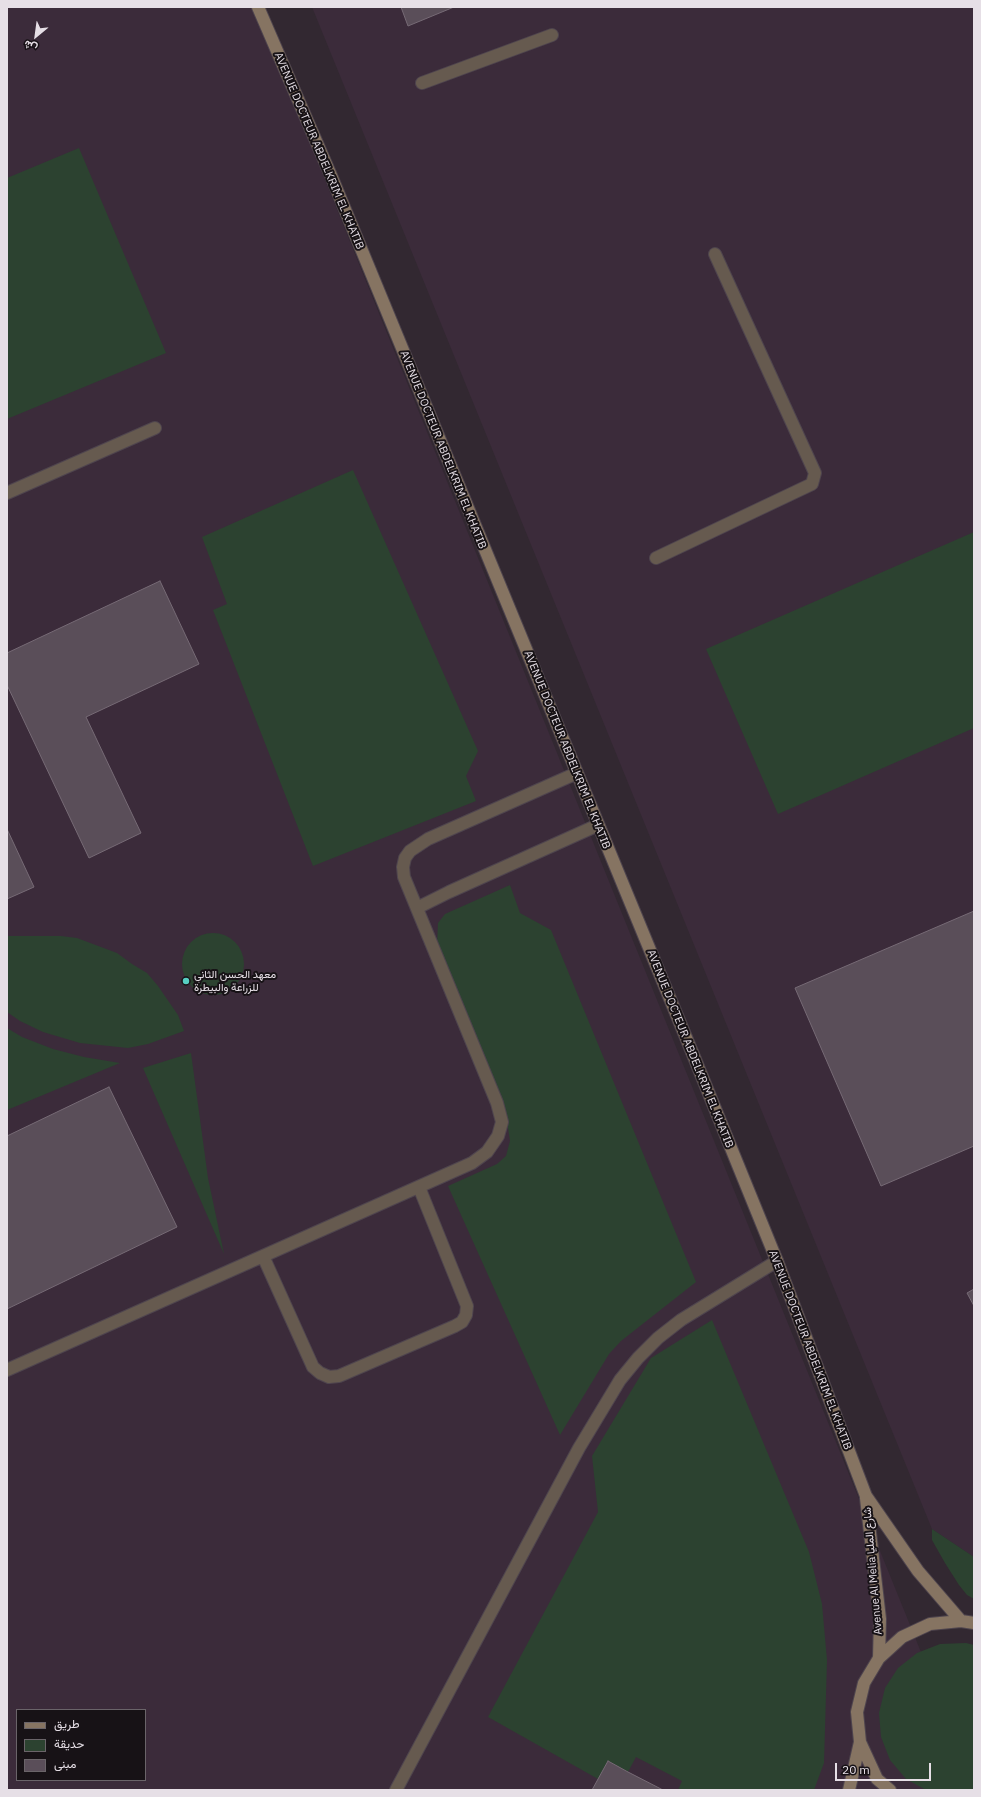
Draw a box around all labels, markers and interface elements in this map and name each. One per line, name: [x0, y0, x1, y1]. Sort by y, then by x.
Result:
north arrow: [16, 16, 56, 56]
text: ش: [21, 37, 39, 56]
street label: AVENUE DOCTEUR ABDELKRIM EL KHATIB: [271, 51, 367, 251]
street label: AVENUE DOCTEUR ABDELKRIM EL KHATIB: [397, 349, 489, 551]
street label: AVENUE DOCTEUR ABDELKRIM EL KHATIB: [521, 649, 613, 851]
street label: AVENUE DOCTEUR ABDELKRIM EL KHATIB: [644, 948, 736, 1150]
place label: معهد الحسن الثاني للزراعة والبيطرة: [194, 968, 276, 994]
marker: معهد الحسن الثاني للزراعة والبيطرة: [181, 976, 191, 986]
street label: AVENUE DOCTEUR ABDELKRIM EL KHATIB: [766, 1248, 854, 1452]
street label: Avenue Al Melia شارع المليا: [861, 1507, 885, 1635]
legend: [16, 1709, 146, 1781]
text: طريق: [54, 1716, 79, 1731]
text: حديقة: [54, 1736, 84, 1751]
scale bar: [837, 1755, 933, 1781]
text: مبنى: [54, 1756, 76, 1771]
text: 20 m: [842, 1762, 870, 1777]

